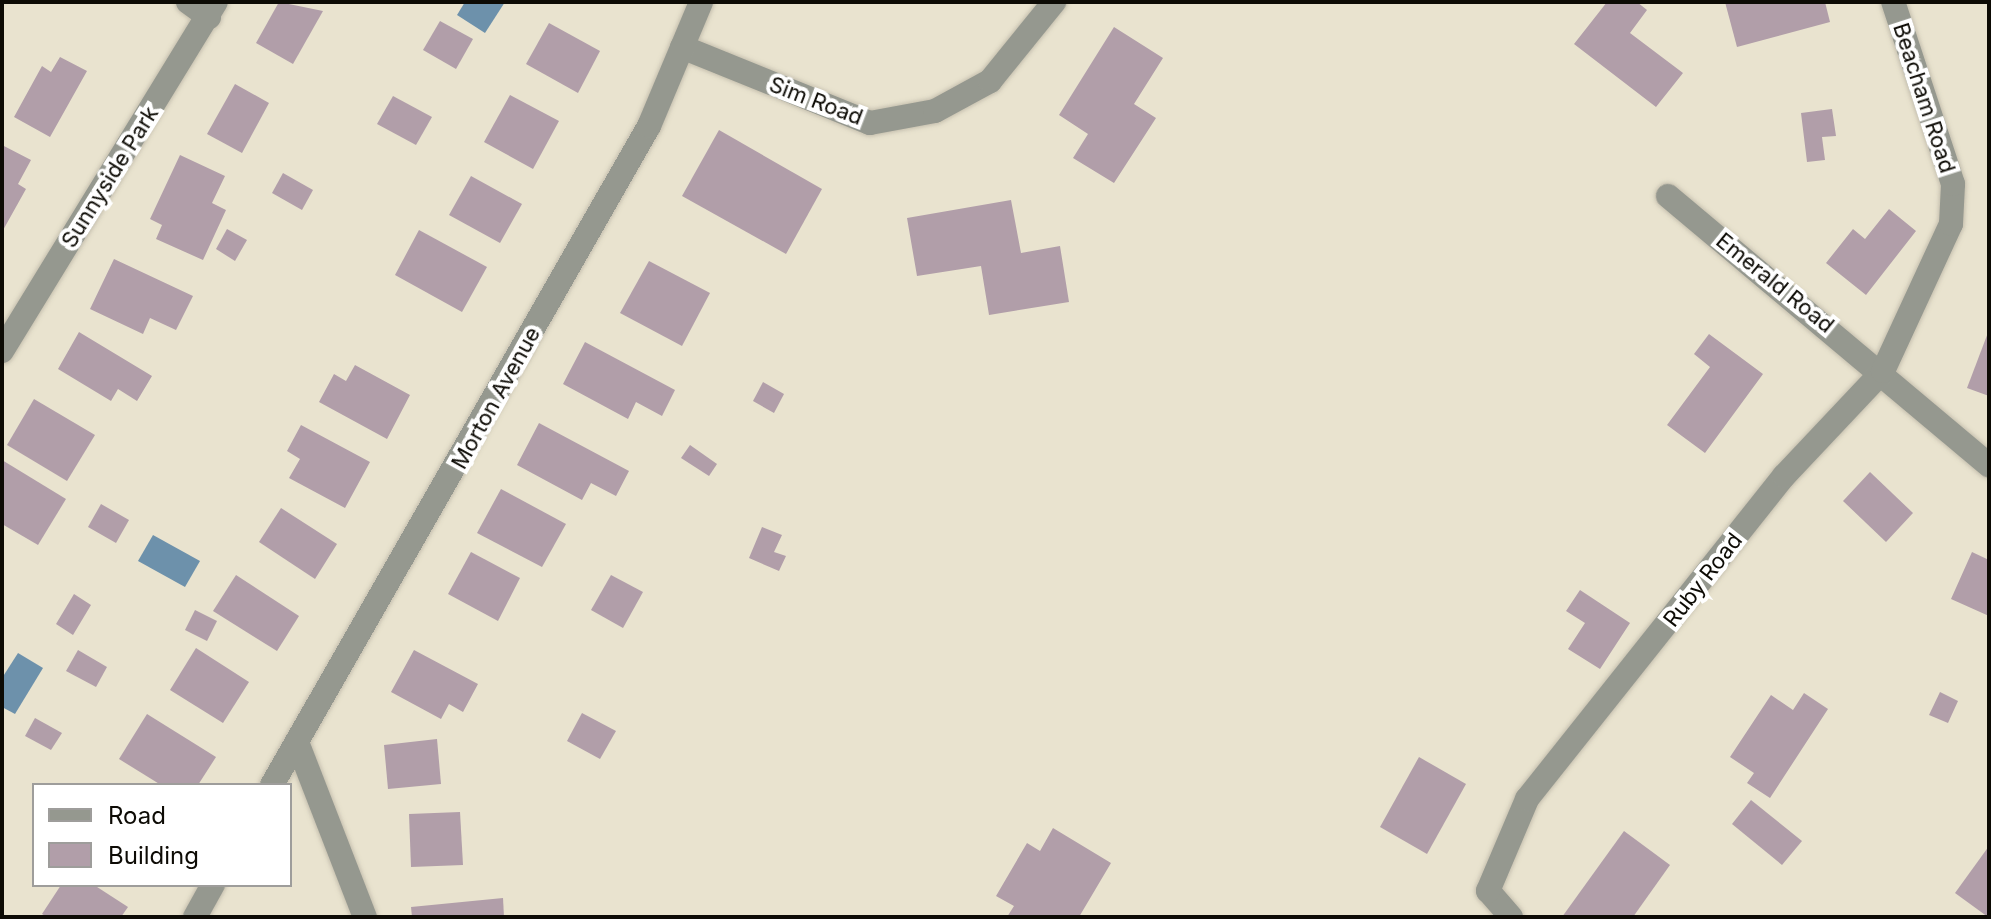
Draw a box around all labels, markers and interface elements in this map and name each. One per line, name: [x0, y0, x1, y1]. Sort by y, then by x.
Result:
street label: Beacham Road: [1887, 20, 1961, 176]
street label: Sim Road: [766, 71, 866, 131]
street label: Sunnyside Park: [56, 101, 164, 253]
street label: Emerald Road: [1711, 227, 1839, 339]
street label: Morton Avenue: [446, 322, 546, 474]
street label: Ruby Road: [1658, 528, 1748, 632]
legend: [32, 783, 292, 887]
text: Road: [108, 801, 166, 830]
text: Building: [108, 841, 199, 870]

